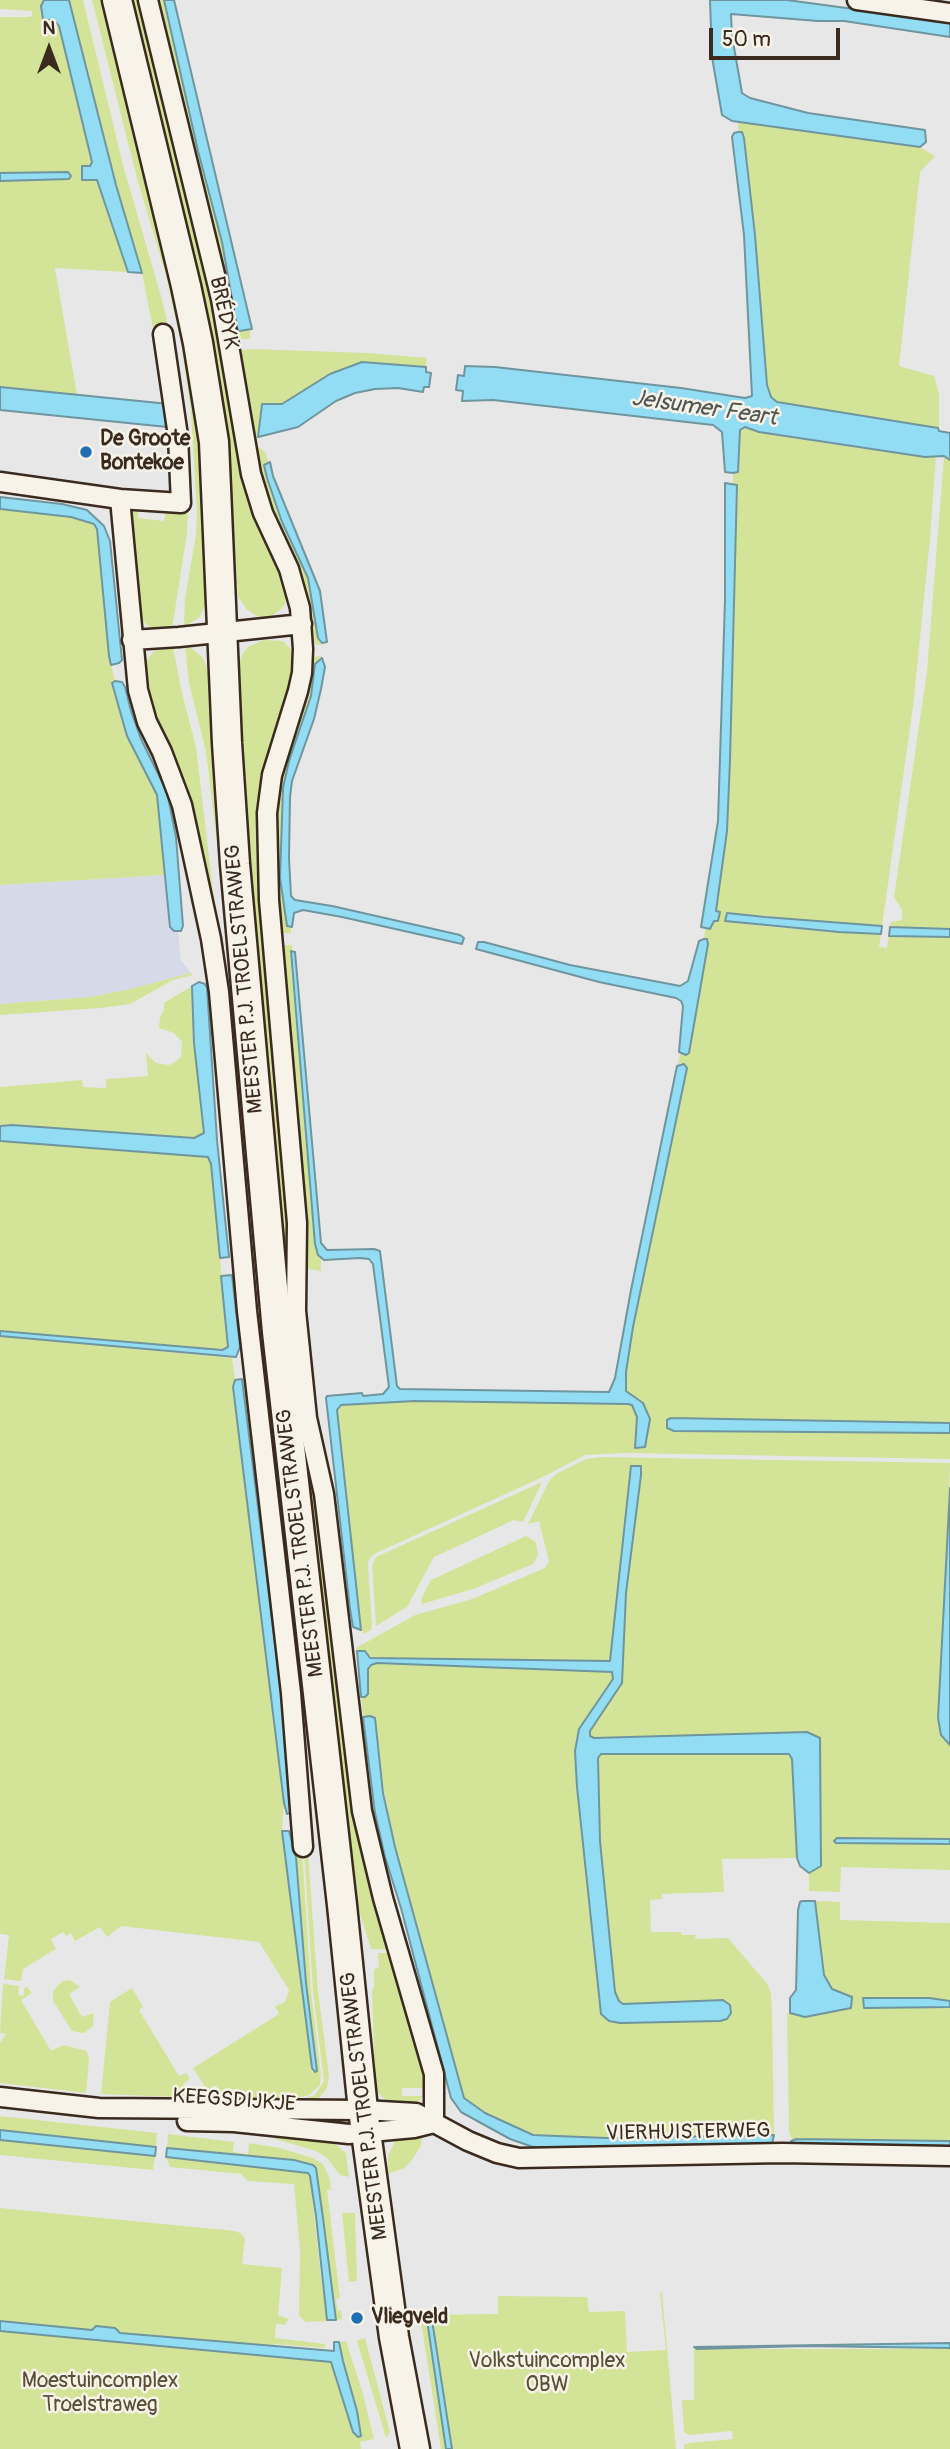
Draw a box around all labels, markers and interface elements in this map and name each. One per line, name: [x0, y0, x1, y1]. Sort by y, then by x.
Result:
north arrow: [14, 14, 84, 84]
scale bar: [712, 14, 843, 58]
text: N: [43, 16, 55, 40]
text: 50 m: [722, 26, 771, 53]
street label: BRÉDYK: [203, 274, 243, 352]
water label: Jelsumer Feart: [630, 385, 778, 433]
place label: De Groote Bontekoe: [100, 427, 190, 477]
marker: De Groote Bontekoe: [78, 444, 94, 460]
street label: MEESTER P.J. TROELSTRAWEG: [221, 843, 269, 1115]
street label: MEESTER P.J. TROELSTRAWEG: [272, 1407, 330, 1679]
street label: MEESTER P.J. TROELSTRAWEG: [336, 1970, 394, 2242]
street label: KEEGSDIJKJE: [172, 2084, 296, 2118]
street label: VIERHUISTERWEG: [606, 2119, 770, 2147]
place label: Vliegveld: [371, 2305, 448, 2331]
marker: Vliegveld: [349, 2310, 365, 2326]
park label: Volkstuincomplex OBW: [468, 2349, 626, 2399]
park label: Moestuincomplex Troelstraweg: [22, 2369, 178, 2419]

